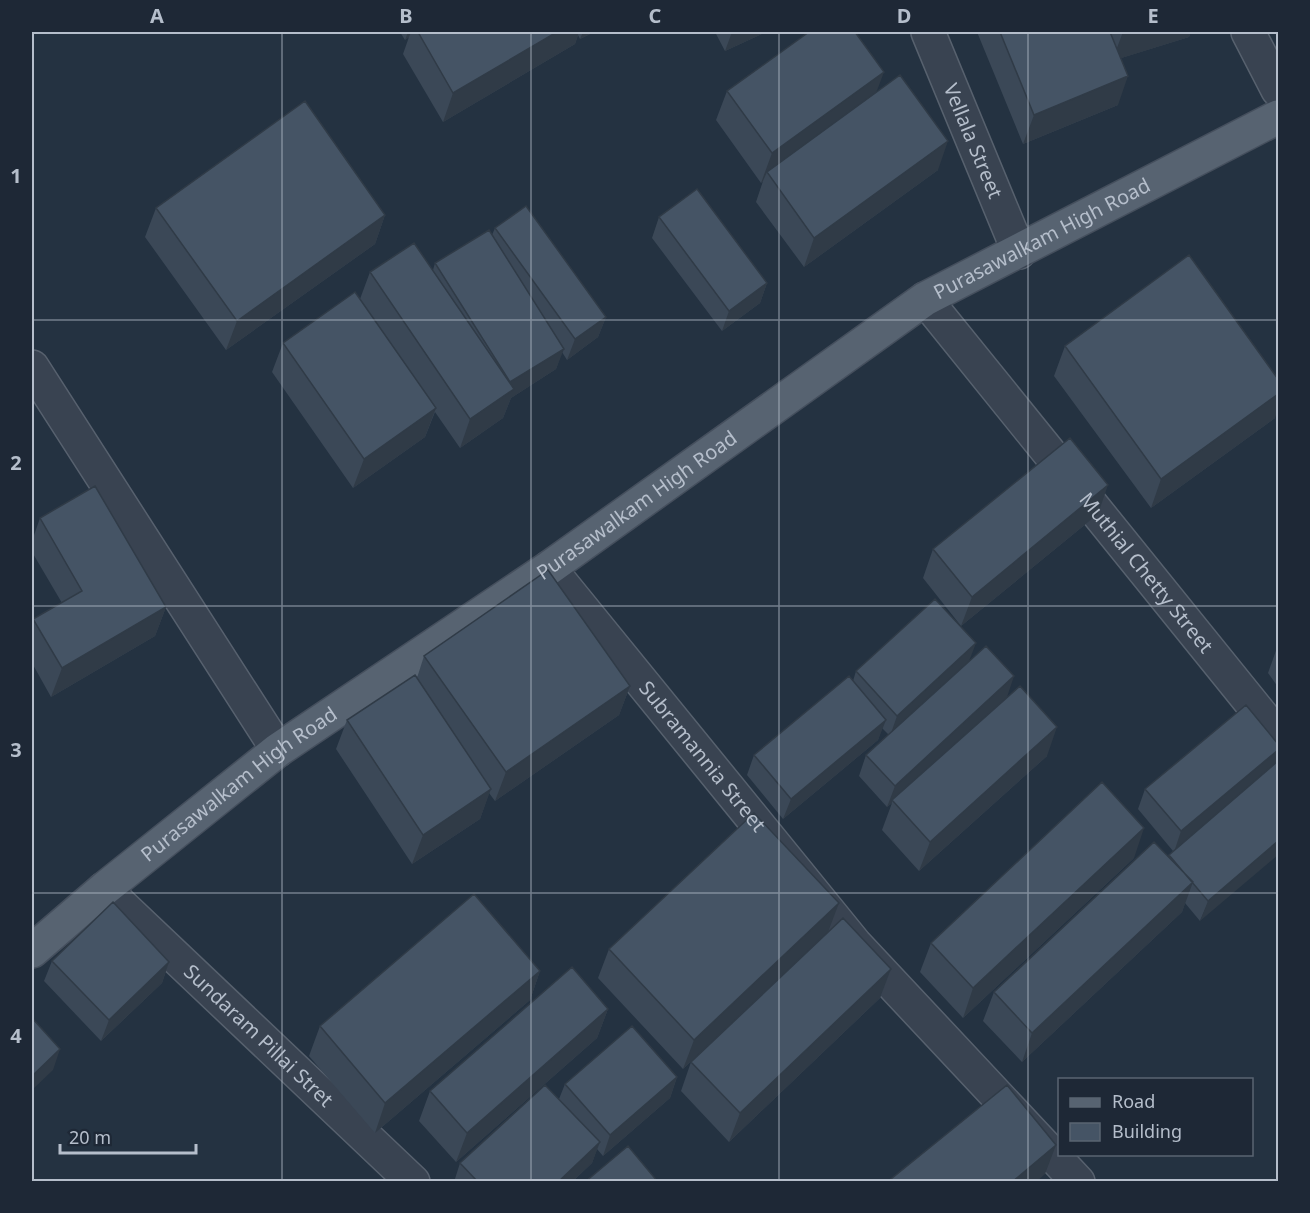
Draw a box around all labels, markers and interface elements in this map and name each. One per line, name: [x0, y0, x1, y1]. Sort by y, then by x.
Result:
text: A: [150, 2, 164, 29]
text: B: [399, 2, 413, 29]
text: C: [649, 2, 662, 29]
text: D: [897, 2, 911, 29]
text: E: [1147, 2, 1159, 29]
street label: Vellala Street: [938, 79, 1009, 202]
text: 1: [10, 162, 22, 189]
street label: Purasawalkam High Road: [929, 171, 1155, 305]
street label: Purasawalkam High Road: [531, 424, 742, 586]
text: 2: [10, 449, 22, 476]
street label: Muthial Chetty Street: [1074, 487, 1220, 658]
street label: Subramannia Street: [633, 675, 772, 837]
street label: Purasawalkam High Road: [135, 700, 342, 867]
text: 3: [10, 736, 22, 763]
street label: Sundaram Pillai Stret: [178, 958, 339, 1112]
text: 4: [10, 1022, 22, 1049]
legend: [1058, 1078, 1253, 1156]
text: Road: [1112, 1089, 1155, 1113]
scale bar: [60, 1117, 196, 1155]
text: Building: [1112, 1119, 1182, 1143]
text: 20 m: [69, 1125, 111, 1149]

